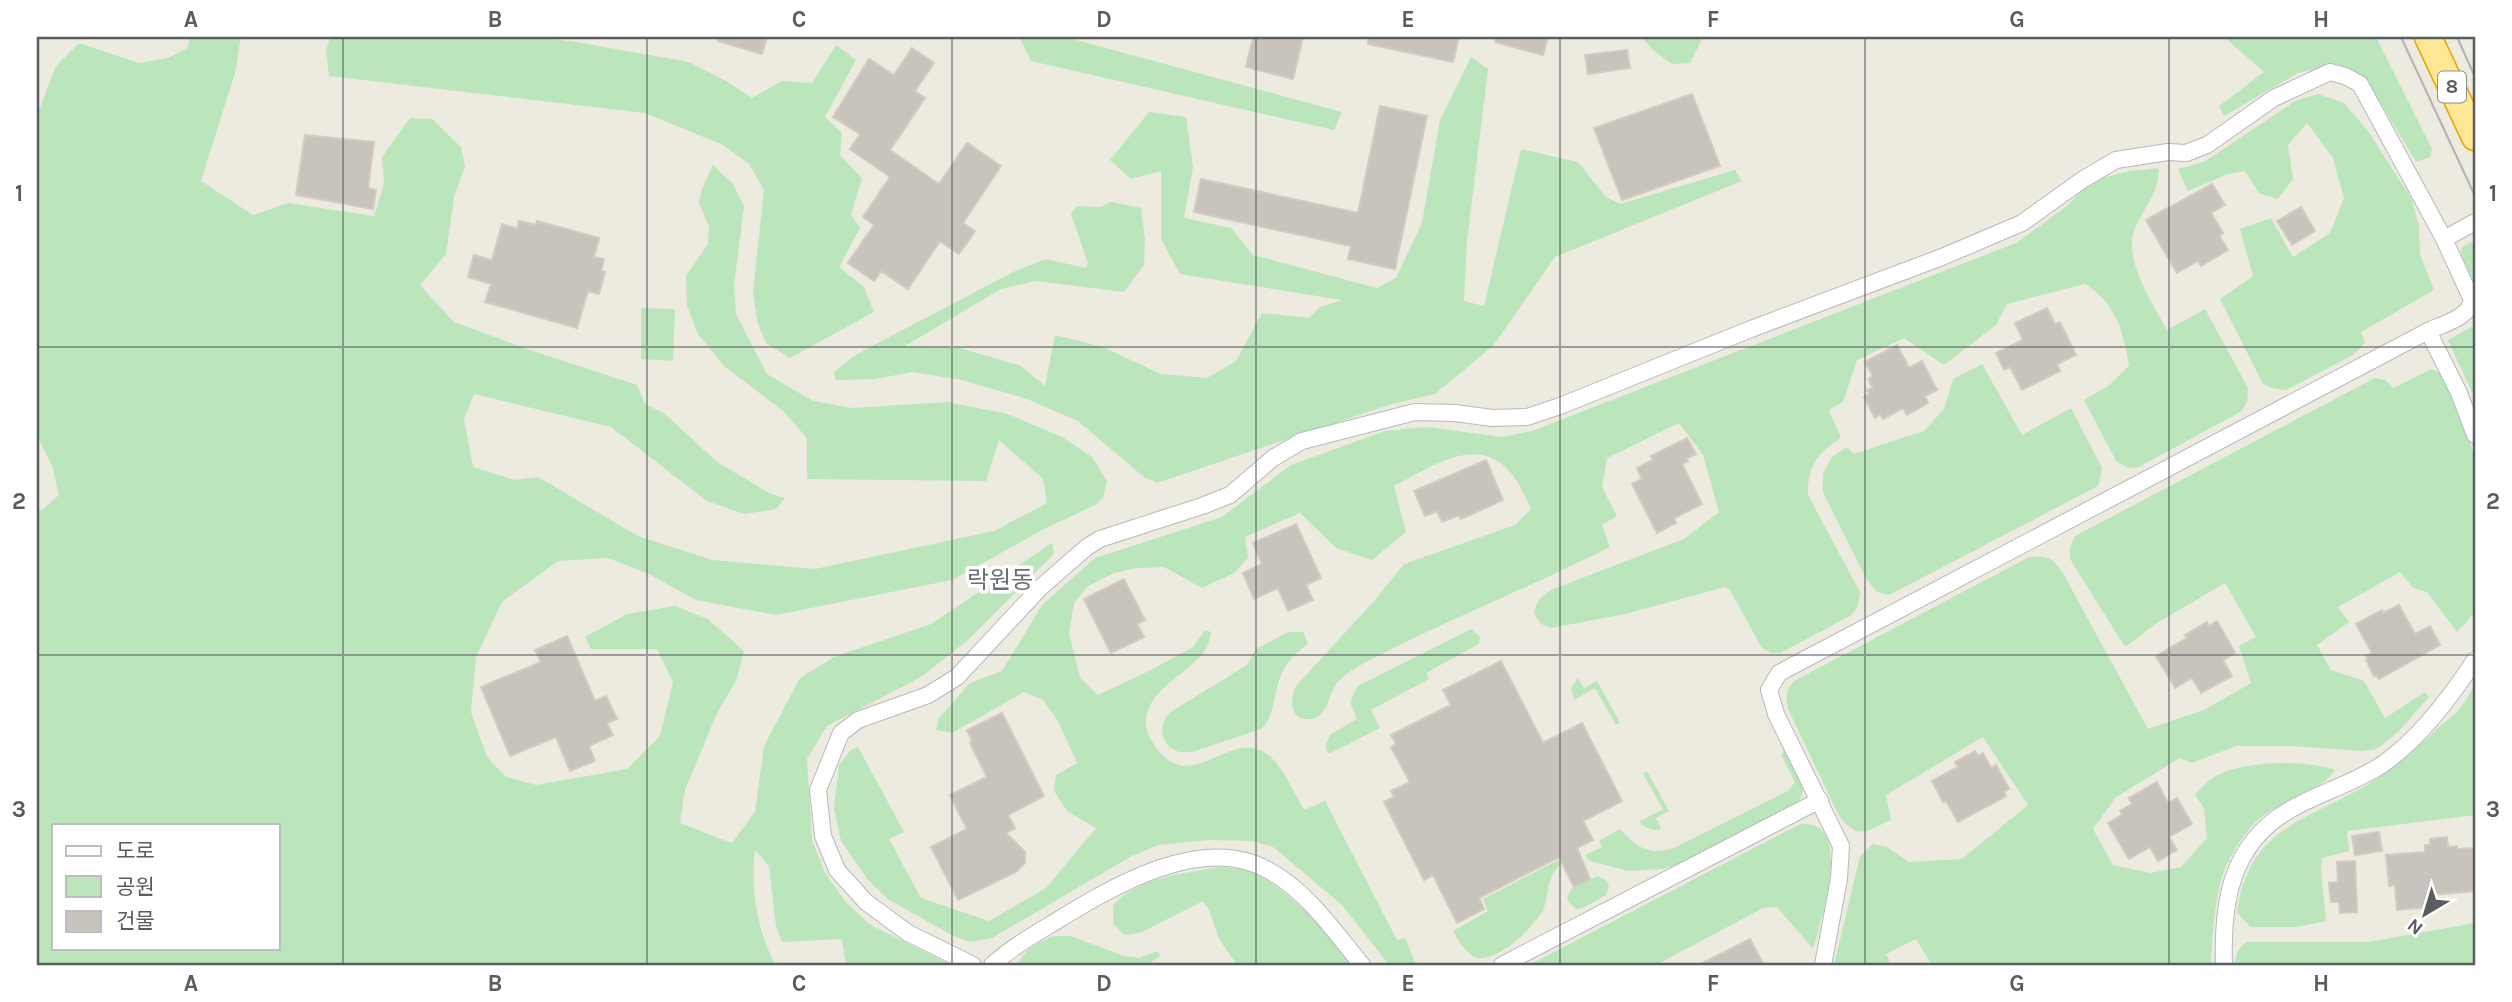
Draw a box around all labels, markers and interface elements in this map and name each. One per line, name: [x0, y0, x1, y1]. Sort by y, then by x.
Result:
text: A: [184, 6, 198, 33]
text: B: [488, 6, 502, 33]
text: C: [792, 6, 806, 33]
text: D: [1096, 6, 1112, 33]
text: E: [1401, 6, 1415, 33]
text: F: [1707, 6, 1719, 33]
text: G: [2009, 6, 2025, 33]
text: H: [2313, 6, 2329, 33]
road number: 8: [2438, 72, 2466, 102]
text: 1: [15, 180, 23, 207]
text: 1: [2489, 180, 2497, 207]
text: 2: [12, 488, 26, 515]
text: 2: [2486, 488, 2500, 515]
district label: 락원동: [967, 566, 1033, 594]
text: 3: [12, 796, 26, 823]
text: 3: [2486, 796, 2500, 823]
legend: [52, 824, 280, 950]
text: 도로: [116, 839, 155, 863]
text: 공원: [116, 875, 155, 899]
north arrow: [2390, 880, 2460, 950]
text: 건물: [116, 909, 155, 933]
text: N: [2403, 914, 2427, 939]
text: A: [184, 970, 198, 997]
text: B: [488, 970, 502, 997]
text: C: [792, 970, 806, 997]
text: D: [1096, 970, 1112, 997]
text: E: [1401, 970, 1415, 997]
text: F: [1707, 970, 1719, 997]
text: G: [2009, 970, 2025, 997]
text: H: [2313, 970, 2329, 997]

